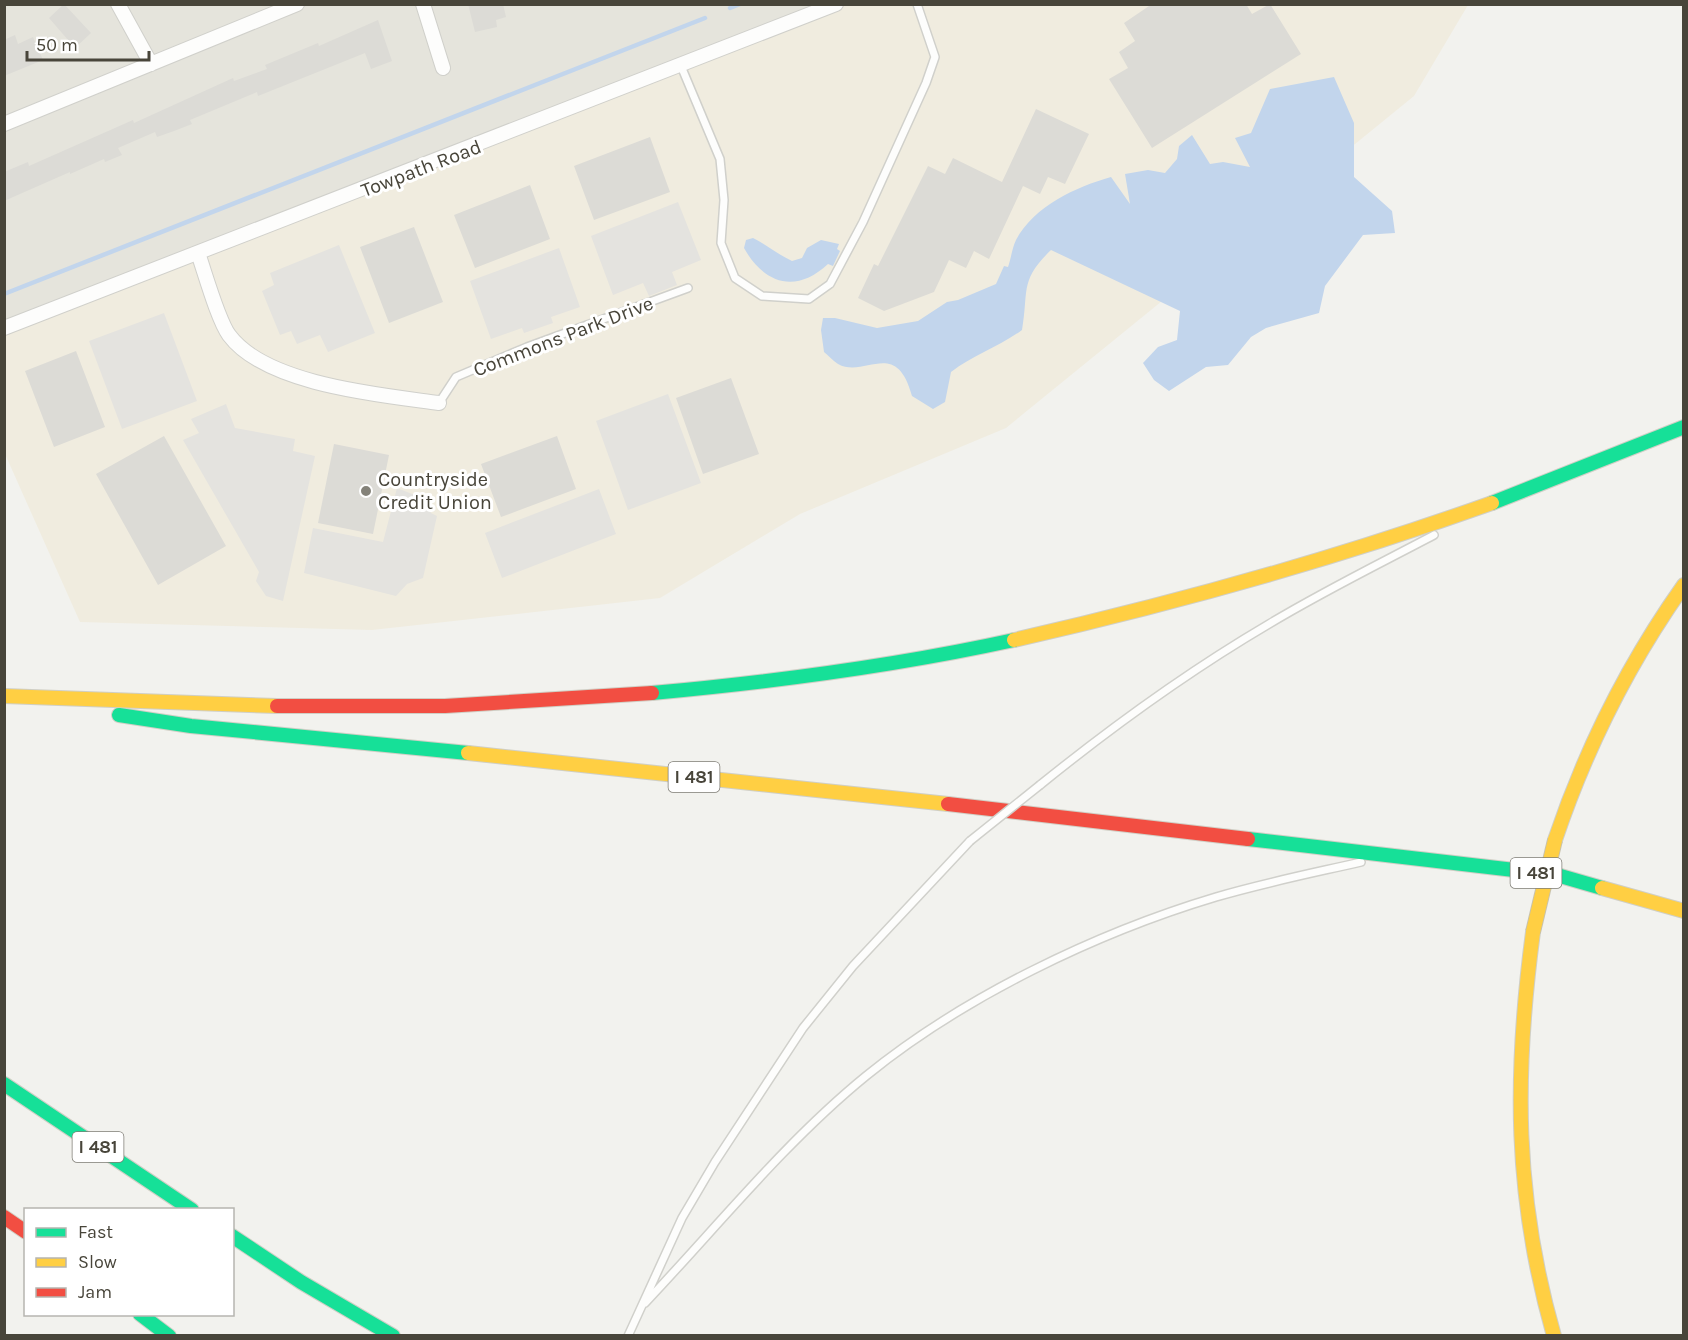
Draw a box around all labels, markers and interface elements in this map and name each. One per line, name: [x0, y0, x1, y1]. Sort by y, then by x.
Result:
scale bar: [27, 24, 148, 62]
text: 50 m: [36, 34, 78, 56]
street label: Towpath Road: [358, 135, 485, 202]
street label: Commons Park Drive: [470, 292, 656, 381]
place label: Countryside Credit Union: [378, 468, 492, 514]
marker: Countryside Credit Union: [359, 484, 373, 498]
road number: I 481: [668, 762, 720, 792]
road number: I 481: [1510, 858, 1562, 888]
road number: I 481: [72, 1132, 124, 1162]
legend: [24, 1208, 234, 1316]
text: Fast: [78, 1221, 113, 1243]
text: Slow: [78, 1251, 117, 1273]
text: Jam: [78, 1281, 112, 1303]

